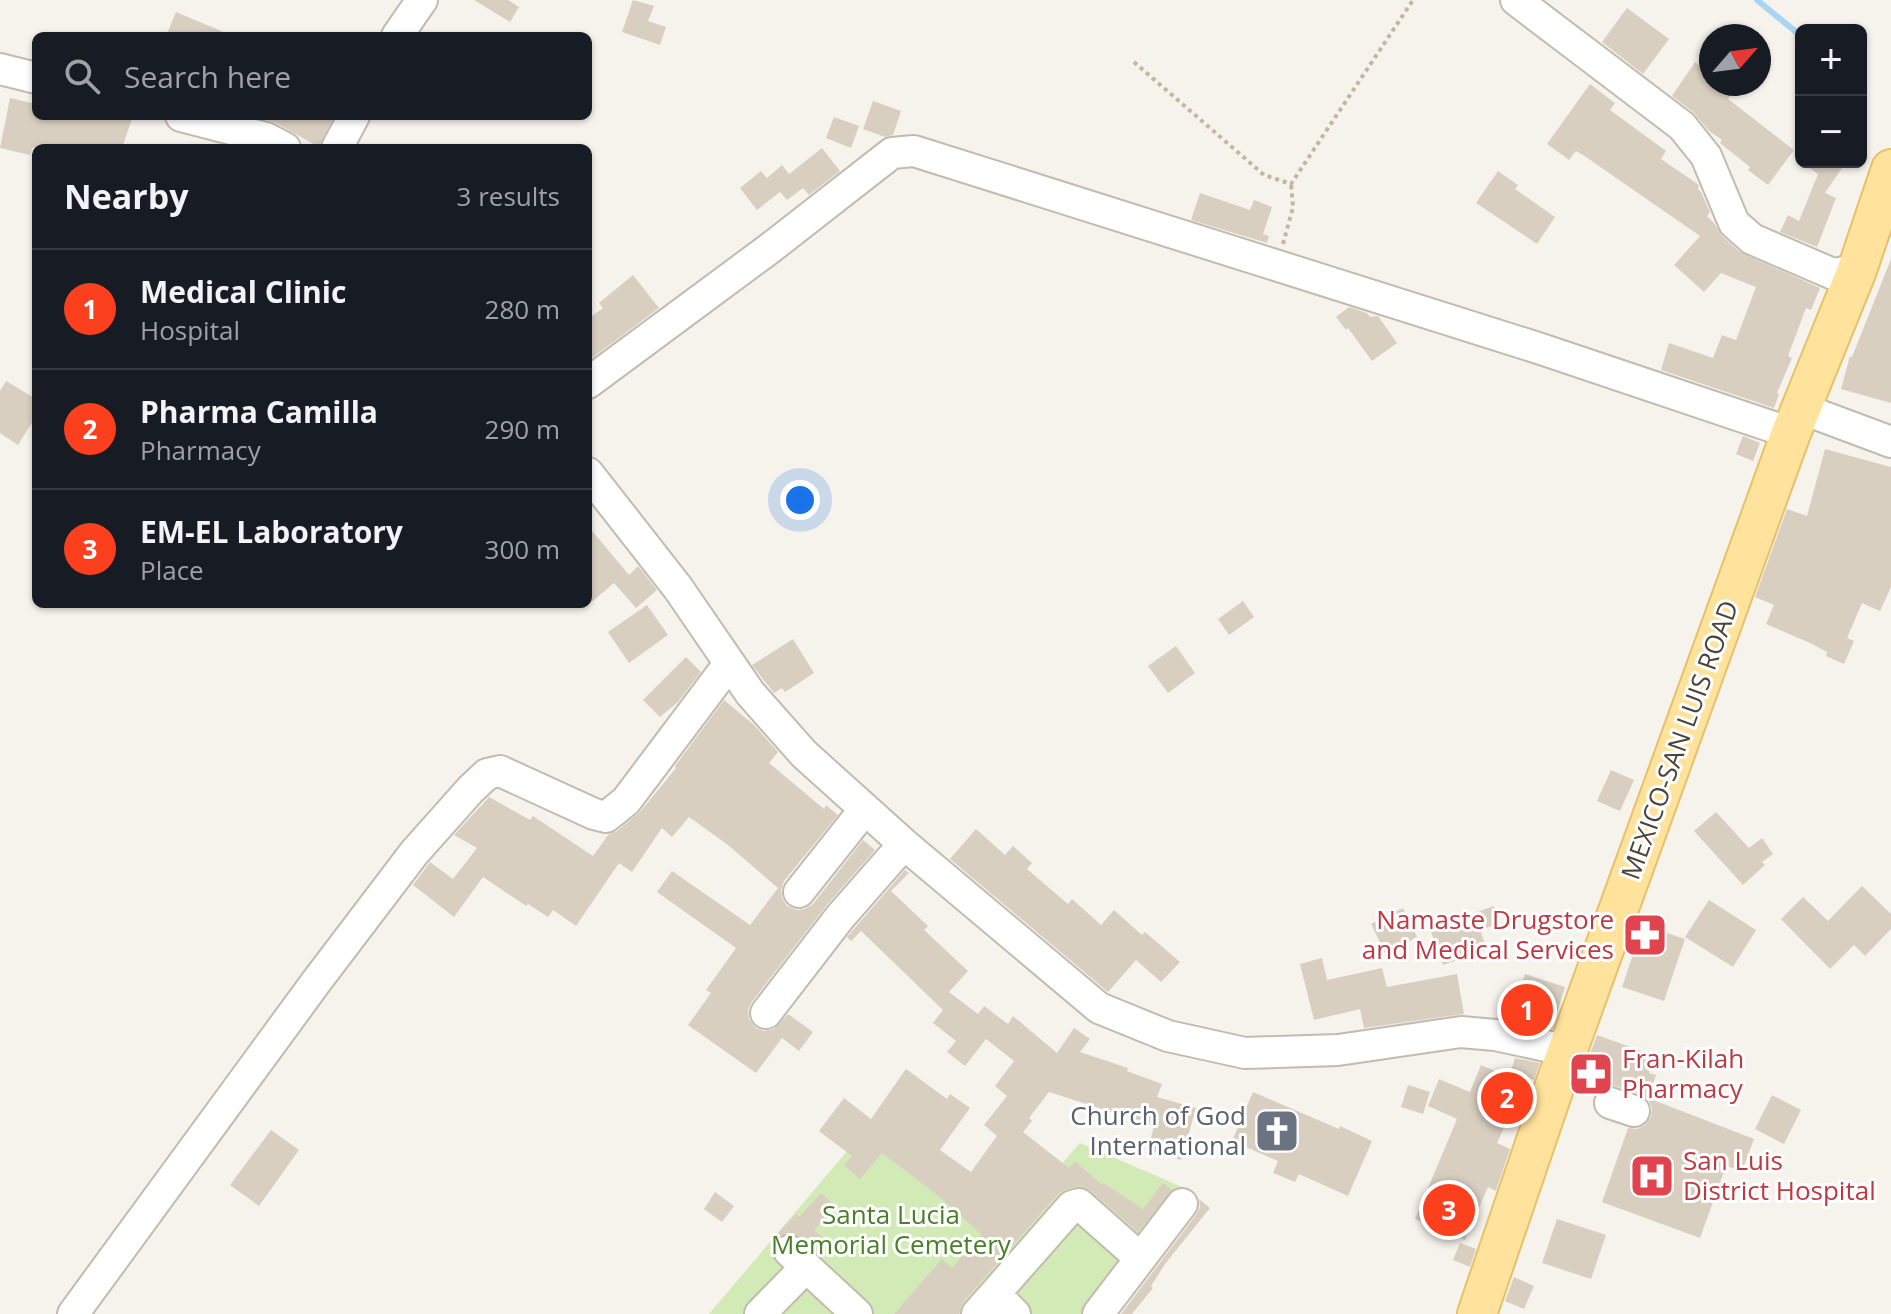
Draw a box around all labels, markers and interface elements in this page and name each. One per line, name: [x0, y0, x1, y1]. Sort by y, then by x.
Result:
north arrow: [1699, 24, 1771, 96]
map controls: [1795, 24, 1867, 168]
button: +: [1795, 24, 1867, 96]
search box: [32, 32, 592, 120]
icon: search: [60, 54, 104, 98]
text: Search here: [124, 56, 291, 97]
button: −: [1795, 96, 1867, 168]
text: Nearby: [64, 173, 189, 219]
text: 3 results: [457, 178, 560, 214]
text: Medical Clinic: [140, 271, 346, 312]
text: 1: [83, 291, 97, 327]
text: 280 m: [485, 291, 560, 327]
text: Hospital: [140, 312, 240, 348]
text: Pharma Camilla: [140, 391, 378, 432]
text: 2: [83, 411, 97, 447]
text: 290 m: [485, 411, 560, 447]
text: Pharmacy: [140, 432, 261, 468]
your location: [780, 480, 820, 520]
text: EM-EL Laboratory: [140, 511, 403, 552]
text: 3: [83, 531, 97, 567]
text: 300 m: [485, 531, 560, 567]
text: Place: [140, 552, 204, 588]
street label: MEXICO-SAN LUIS ROAD: [1612, 595, 1746, 884]
place label: Namaste Drugstore and Medical Services: [1362, 901, 1614, 967]
pharmacy icon: Namaste Drugstore and Medical Services: [1621, 911, 1669, 959]
pin: 1: [1501, 980, 1553, 1040]
place label: Fran-Kilah Pharmacy: [1622, 1040, 1744, 1106]
pharmacy icon: Fran-Kilah Pharmacy: [1567, 1050, 1615, 1098]
pin: 2: [1481, 1068, 1533, 1128]
place label: Church of God International: [1070, 1097, 1246, 1163]
church icon: Church of God International: [1253, 1107, 1301, 1155]
place label: San Luis District Hospital: [1683, 1142, 1876, 1208]
hospital icon: San Luis District Hospital: [1628, 1152, 1676, 1200]
pin: 3: [1423, 1180, 1475, 1240]
park label: Santa Lucia Memorial Cemetery: [771, 1196, 1012, 1262]

